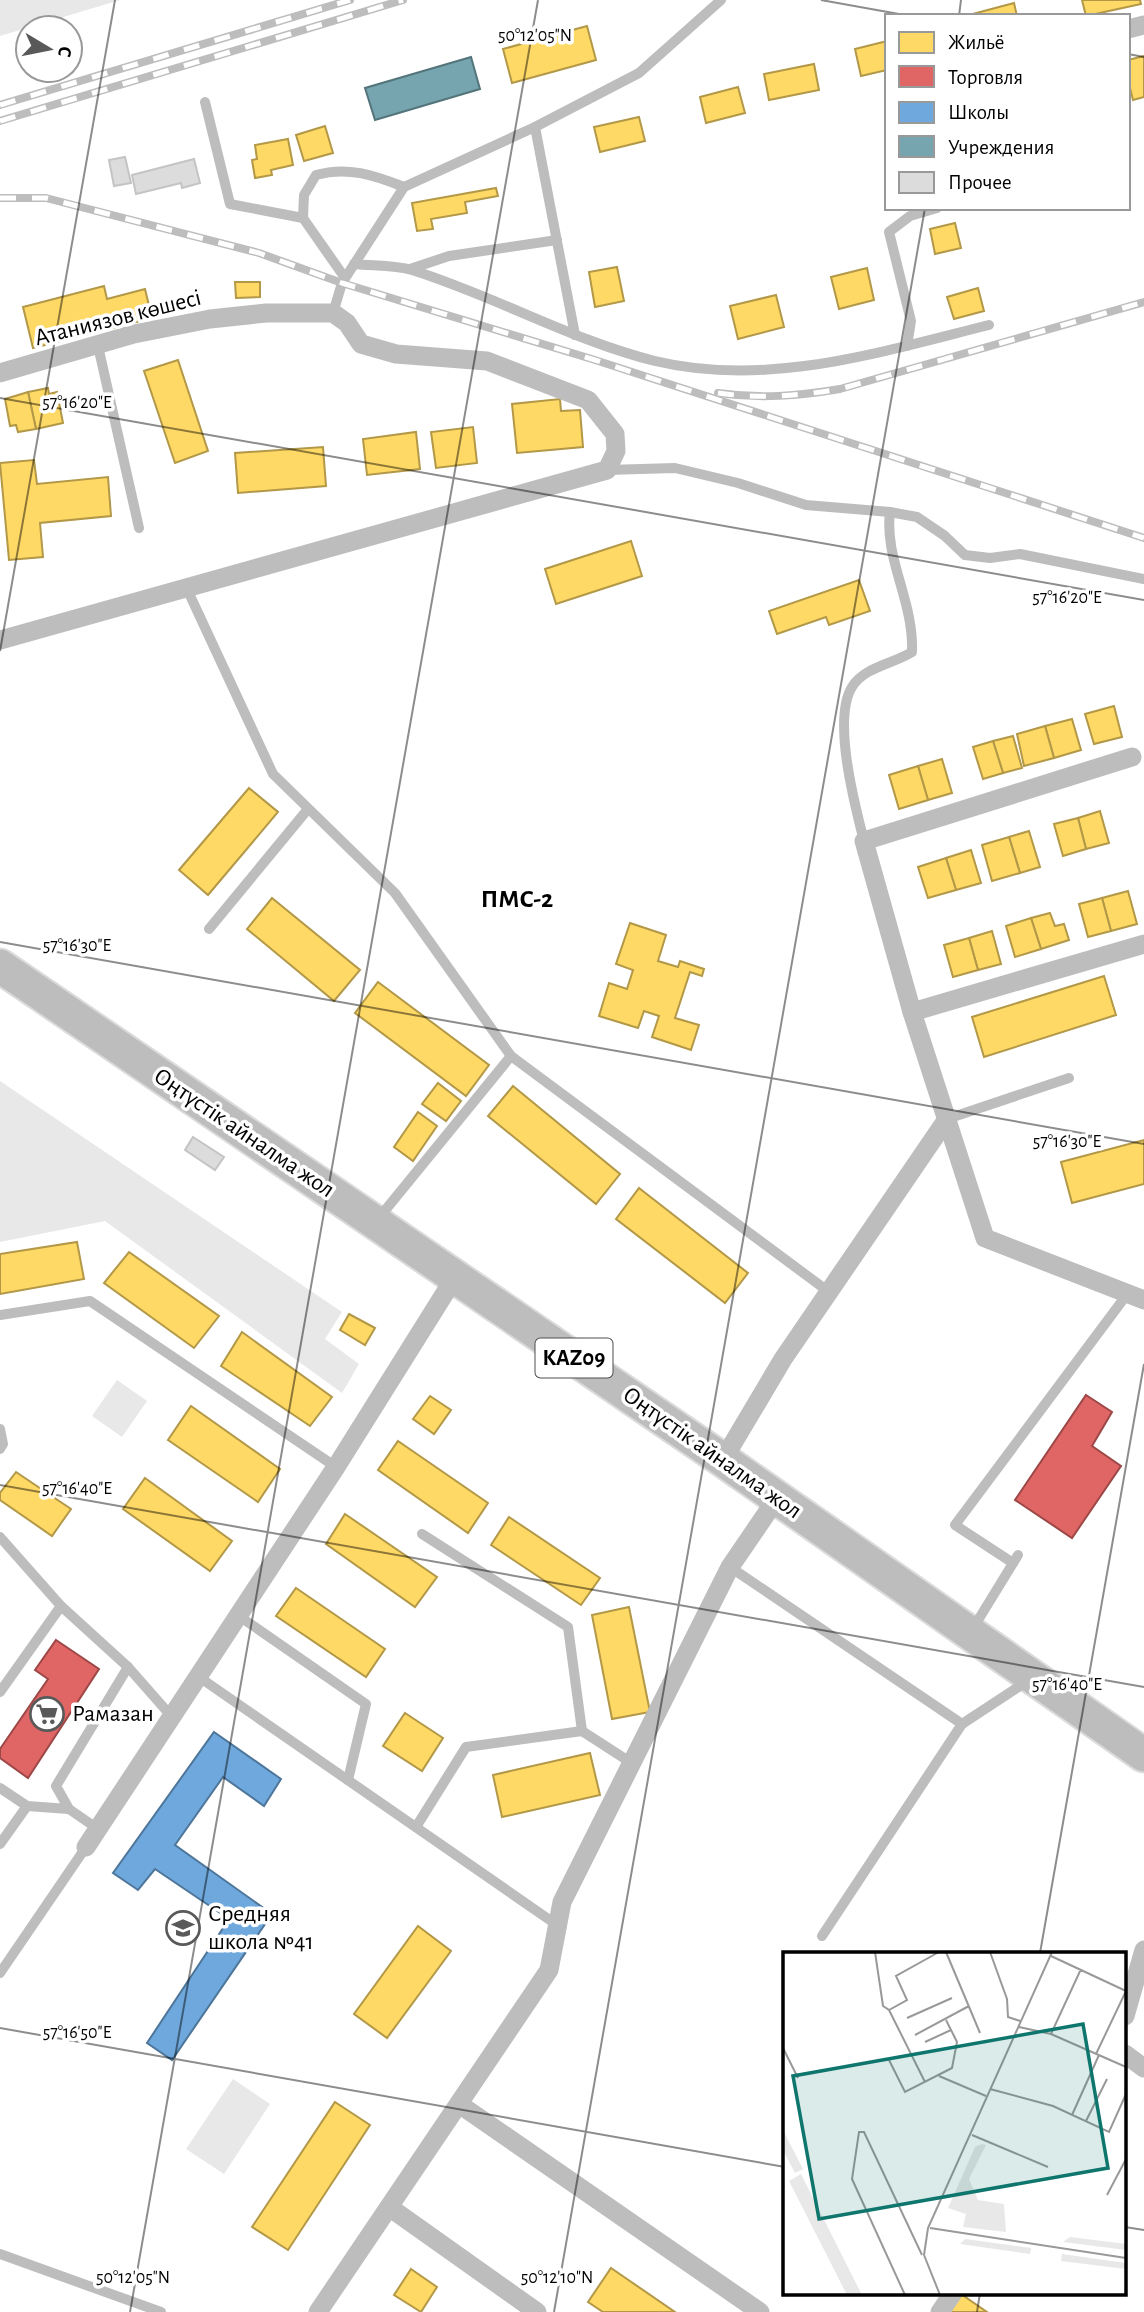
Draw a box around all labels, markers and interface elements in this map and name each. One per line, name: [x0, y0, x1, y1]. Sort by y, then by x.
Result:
north arrow: [14, 14, 84, 84]
legend: [885, 14, 1130, 210]
text: 50°12'05"N: [498, 27, 572, 45]
text: Жильё: [948, 32, 1004, 53]
text: С: [54, 45, 75, 59]
text: Торговля: [948, 67, 1023, 88]
text: Школы: [948, 102, 1009, 123]
text: Учреждения: [948, 137, 1054, 158]
text: Прочее: [948, 172, 1012, 193]
street label: Атаниязов көшесі: [32, 286, 204, 350]
text: 57°16'20"E: [42, 394, 112, 412]
text: 57°16'20"E: [1032, 589, 1102, 607]
district label: ПМС-2: [481, 886, 553, 912]
text: 57°16'30"E: [43, 937, 112, 955]
street label: Оңтүстік айналма жол: [149, 1064, 339, 1202]
text: 57°16'30"E: [1033, 1133, 1102, 1151]
road number: KAZ09: [536, 1338, 612, 1378]
street label: Оңтүстік айналма жол: [618, 1382, 806, 1524]
text: 57°16'40"E: [42, 1480, 112, 1498]
text: 57°16'40"E: [1032, 1676, 1102, 1694]
supermarket icon: Рамазан: [28, 1695, 66, 1733]
place label: Рамазан: [72, 1702, 154, 1726]
place label: Средняя школа №41: [208, 1902, 314, 1954]
school or university icon: Средняя школа №41: [164, 1909, 202, 1947]
inset map: [783, 1952, 1126, 2294]
text: 57°16'50"E: [43, 2024, 112, 2042]
text: 50°12'05"N: [96, 2269, 170, 2287]
text: 50°12'10"N: [521, 2269, 593, 2287]

